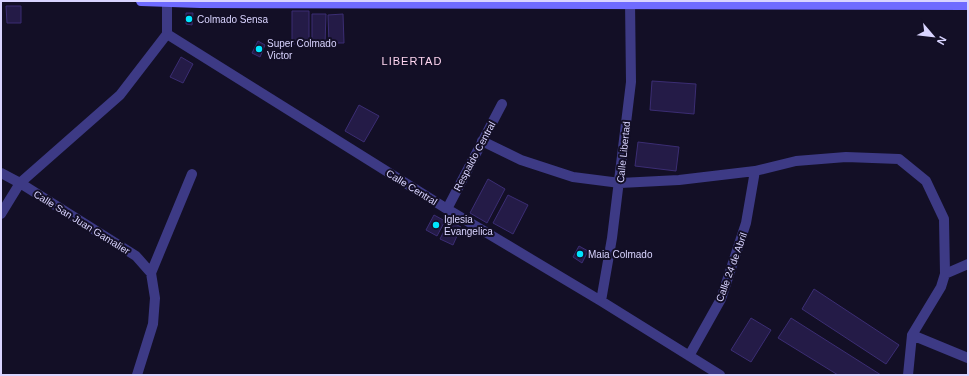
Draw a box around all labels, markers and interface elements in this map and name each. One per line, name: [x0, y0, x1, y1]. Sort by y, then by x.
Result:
marker: Colmado Sensa: [184, 14, 194, 24]
place label: Colmado Sensa: [197, 14, 269, 25]
north arrow: [913, 16, 953, 56]
text: N: [935, 34, 949, 47]
place label: Super Colmado Victor: [267, 38, 337, 61]
marker: Super Colmado Victor: [254, 44, 264, 54]
district label: LIBERTAD: [382, 55, 442, 67]
street label: Respaldo Central: [451, 120, 497, 193]
street label: Calle Libertad: [615, 121, 632, 183]
street label: Calle Central: [384, 167, 439, 207]
street label: Calle San Juan Gamalier: [32, 188, 132, 257]
place label: Iglesia Evangelica: [444, 214, 493, 237]
marker: Iglesia Evangelica: [431, 220, 441, 230]
street label: Calle 24 de Abril: [714, 231, 749, 303]
marker: Maia Colmado: [575, 249, 585, 259]
place label: Maia Colmado: [588, 249, 653, 260]

